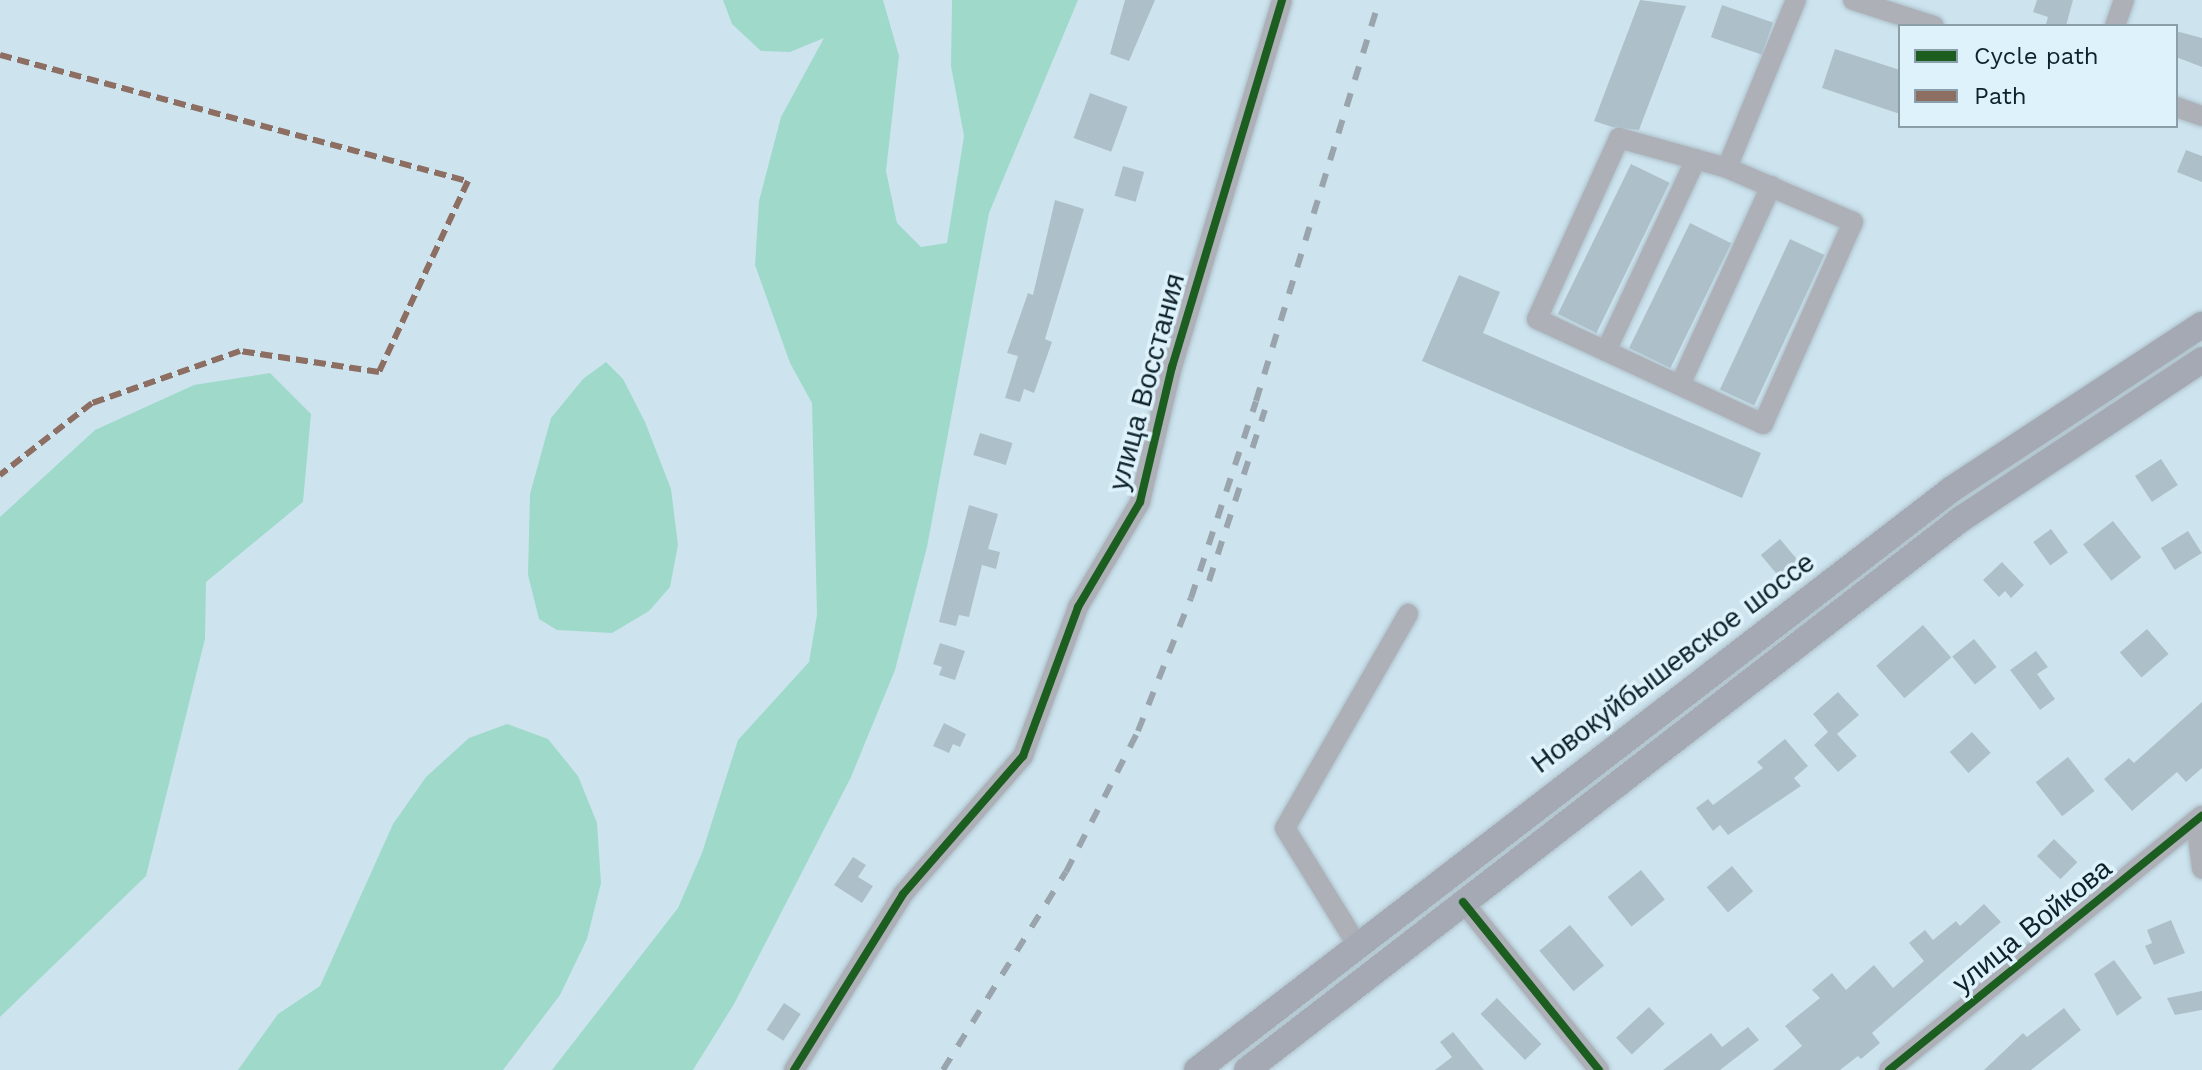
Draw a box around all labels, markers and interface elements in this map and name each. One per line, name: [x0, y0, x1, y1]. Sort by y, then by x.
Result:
legend: [1898, 24, 2178, 128]
text: Cycle path: [1974, 42, 2099, 70]
text: Path: [1974, 82, 2027, 110]
street label: улица Восстания: [1102, 270, 1192, 494]
street label: Новокуйбышевское шоссе: [1525, 546, 1821, 780]
street label: улица Войкова: [1946, 852, 2118, 1000]

